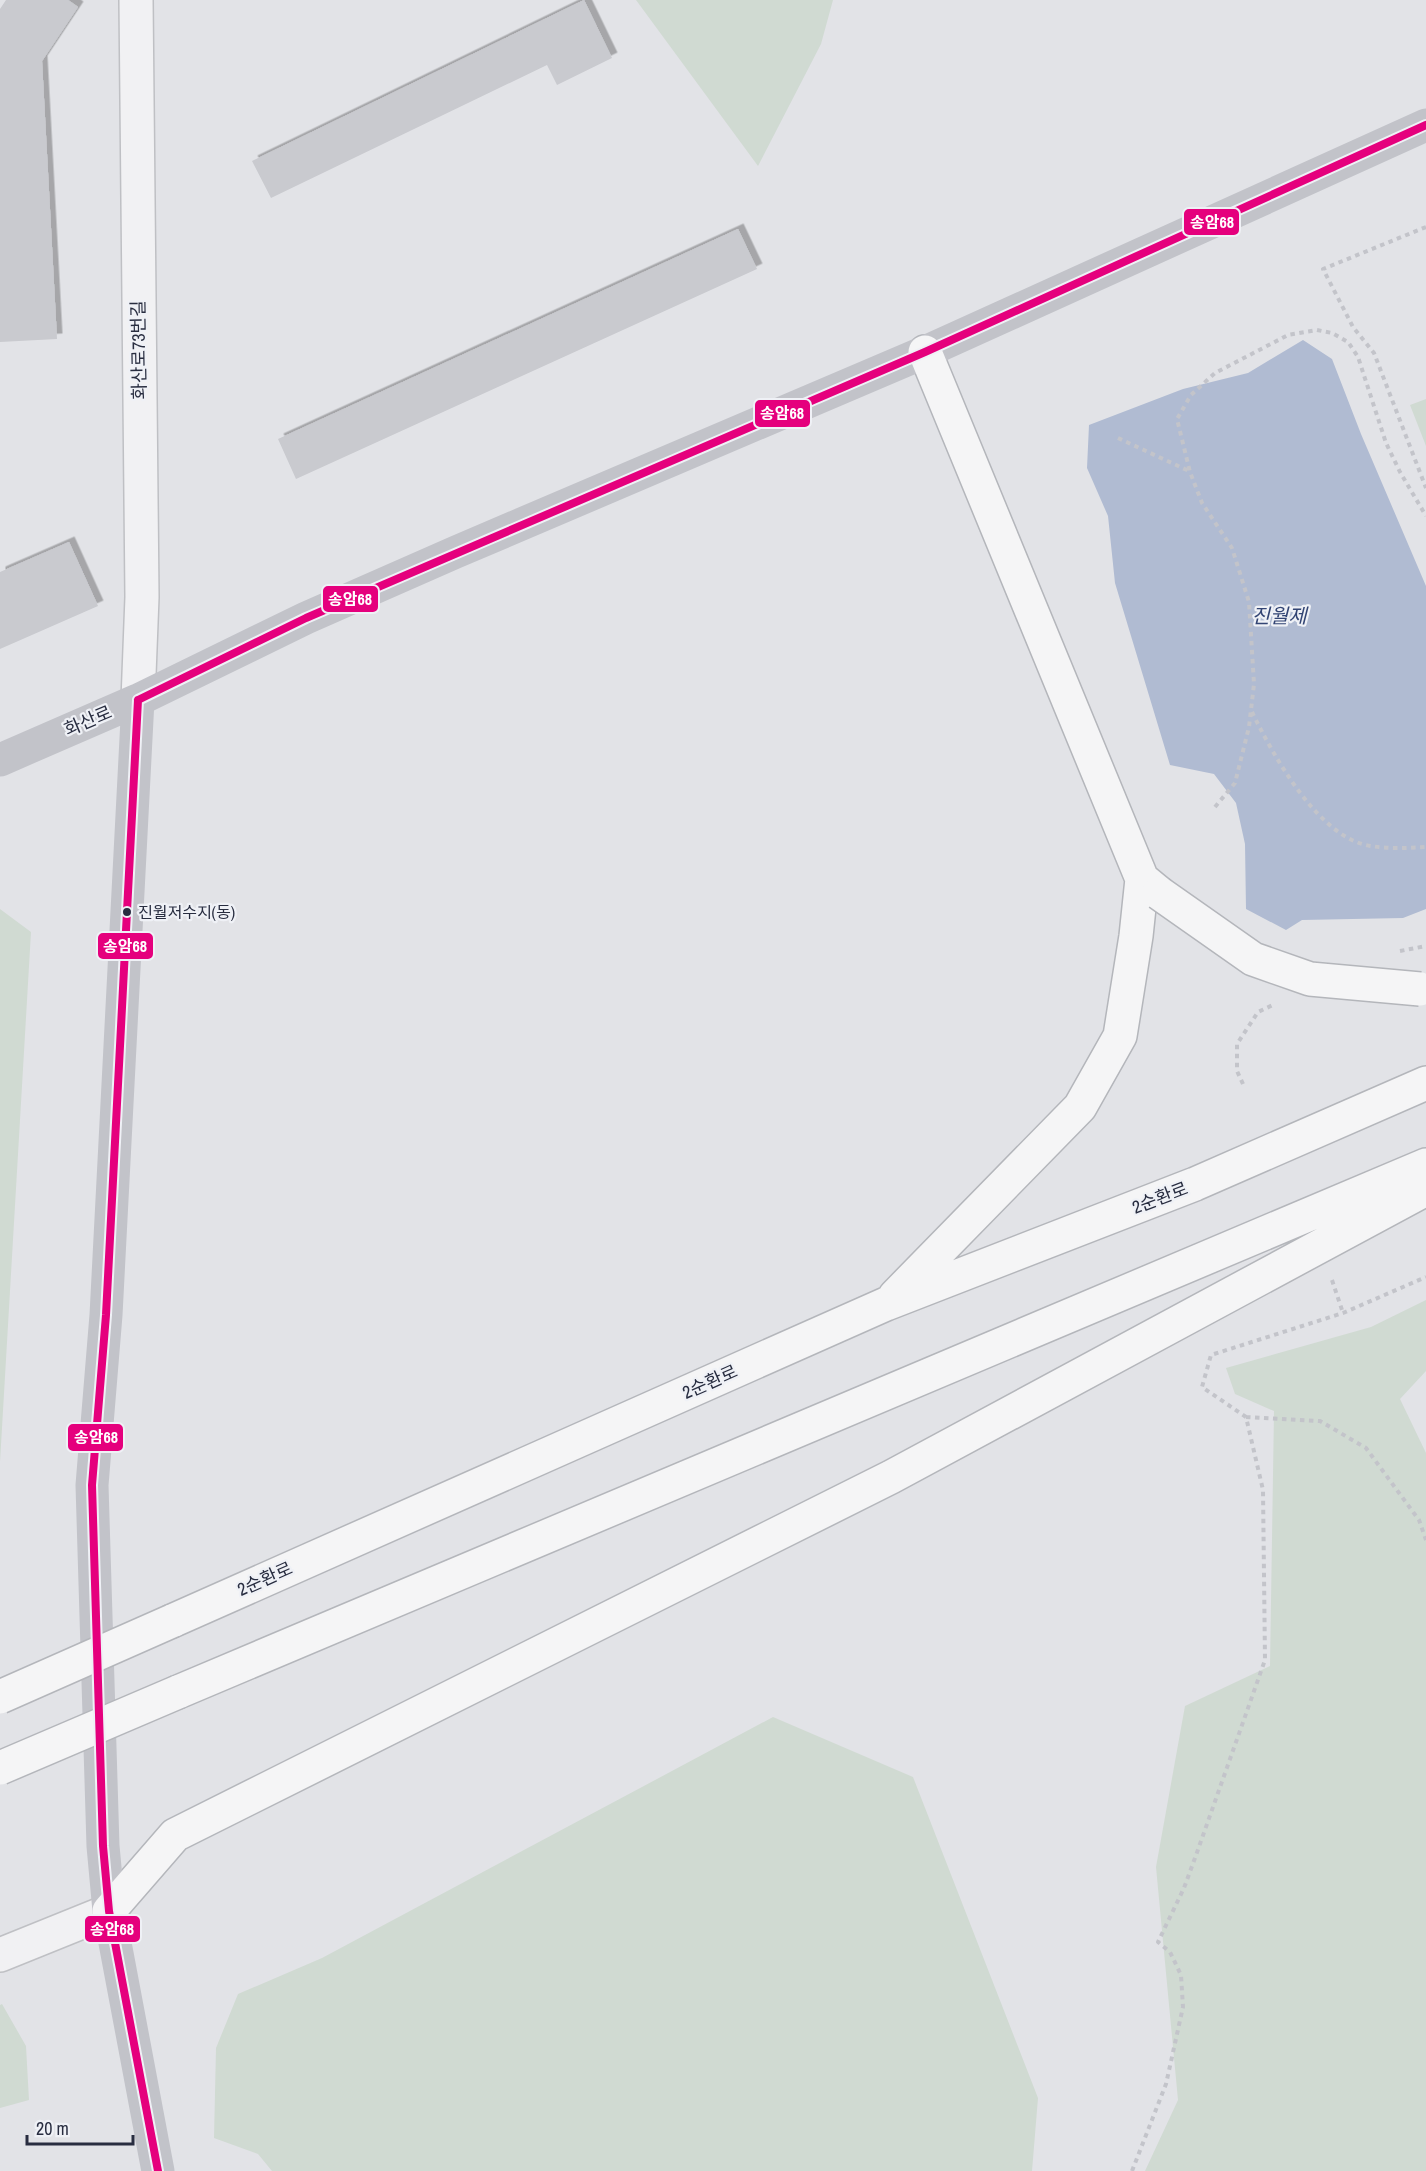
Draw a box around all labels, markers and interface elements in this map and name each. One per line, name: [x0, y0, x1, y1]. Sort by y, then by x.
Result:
line badge: 송암68: [1183, 208, 1240, 236]
text: 송암68: [1190, 211, 1234, 233]
street label: 화산로73번길: [125, 300, 152, 400]
line badge: 송암68: [754, 399, 811, 428]
text: 송암68: [760, 402, 804, 424]
line badge: 송암68: [322, 585, 379, 613]
text: 송암68: [328, 588, 372, 610]
water label: 진월제: [1251, 602, 1309, 629]
street label: 화산로: [60, 699, 116, 742]
place label: 진월저수지(동): [138, 901, 235, 923]
marker: 진월저수지(동): [121, 906, 133, 918]
line badge: 송암68: [97, 932, 154, 960]
text: 송암68: [103, 935, 147, 957]
street label: 2순환로: [1128, 1175, 1191, 1220]
street label: 2순환로: [678, 1358, 741, 1405]
line badge: 송암68: [67, 1423, 124, 1452]
text: 송암68: [74, 1426, 118, 1448]
street label: 2순환로: [233, 1555, 296, 1602]
line badge: 송암68: [84, 1915, 141, 1943]
text: 송암68: [90, 1918, 134, 1940]
scale bar: [27, 2108, 134, 2146]
text: 20 m: [36, 2116, 69, 2141]

